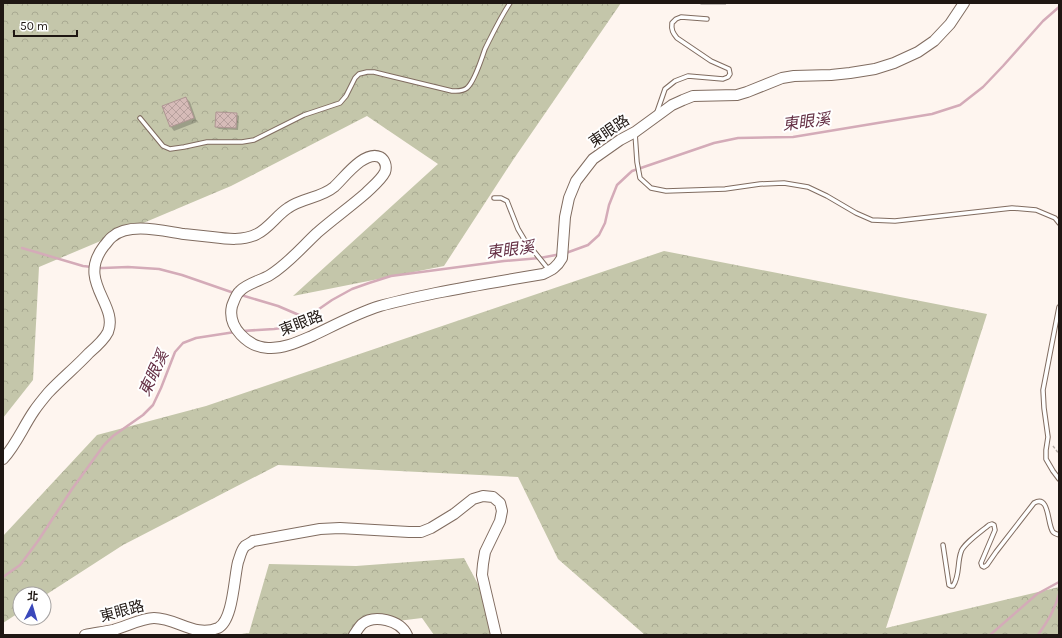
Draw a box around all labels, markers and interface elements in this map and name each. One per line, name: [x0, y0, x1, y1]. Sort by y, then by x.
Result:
scale bar: [14, 12, 77, 38]
text: 50 m: [20, 19, 48, 33]
water label: 東眼溪: [781, 109, 833, 134]
street label: 東眼路: [585, 111, 633, 151]
water label: 東眼溪: [485, 237, 537, 262]
street label: 東眼路: [277, 307, 325, 339]
water label: 東眼溪: [135, 346, 173, 399]
north arrow: [12, 586, 52, 626]
text: 北: [27, 590, 39, 603]
street label: 東眼路: [98, 596, 146, 626]

